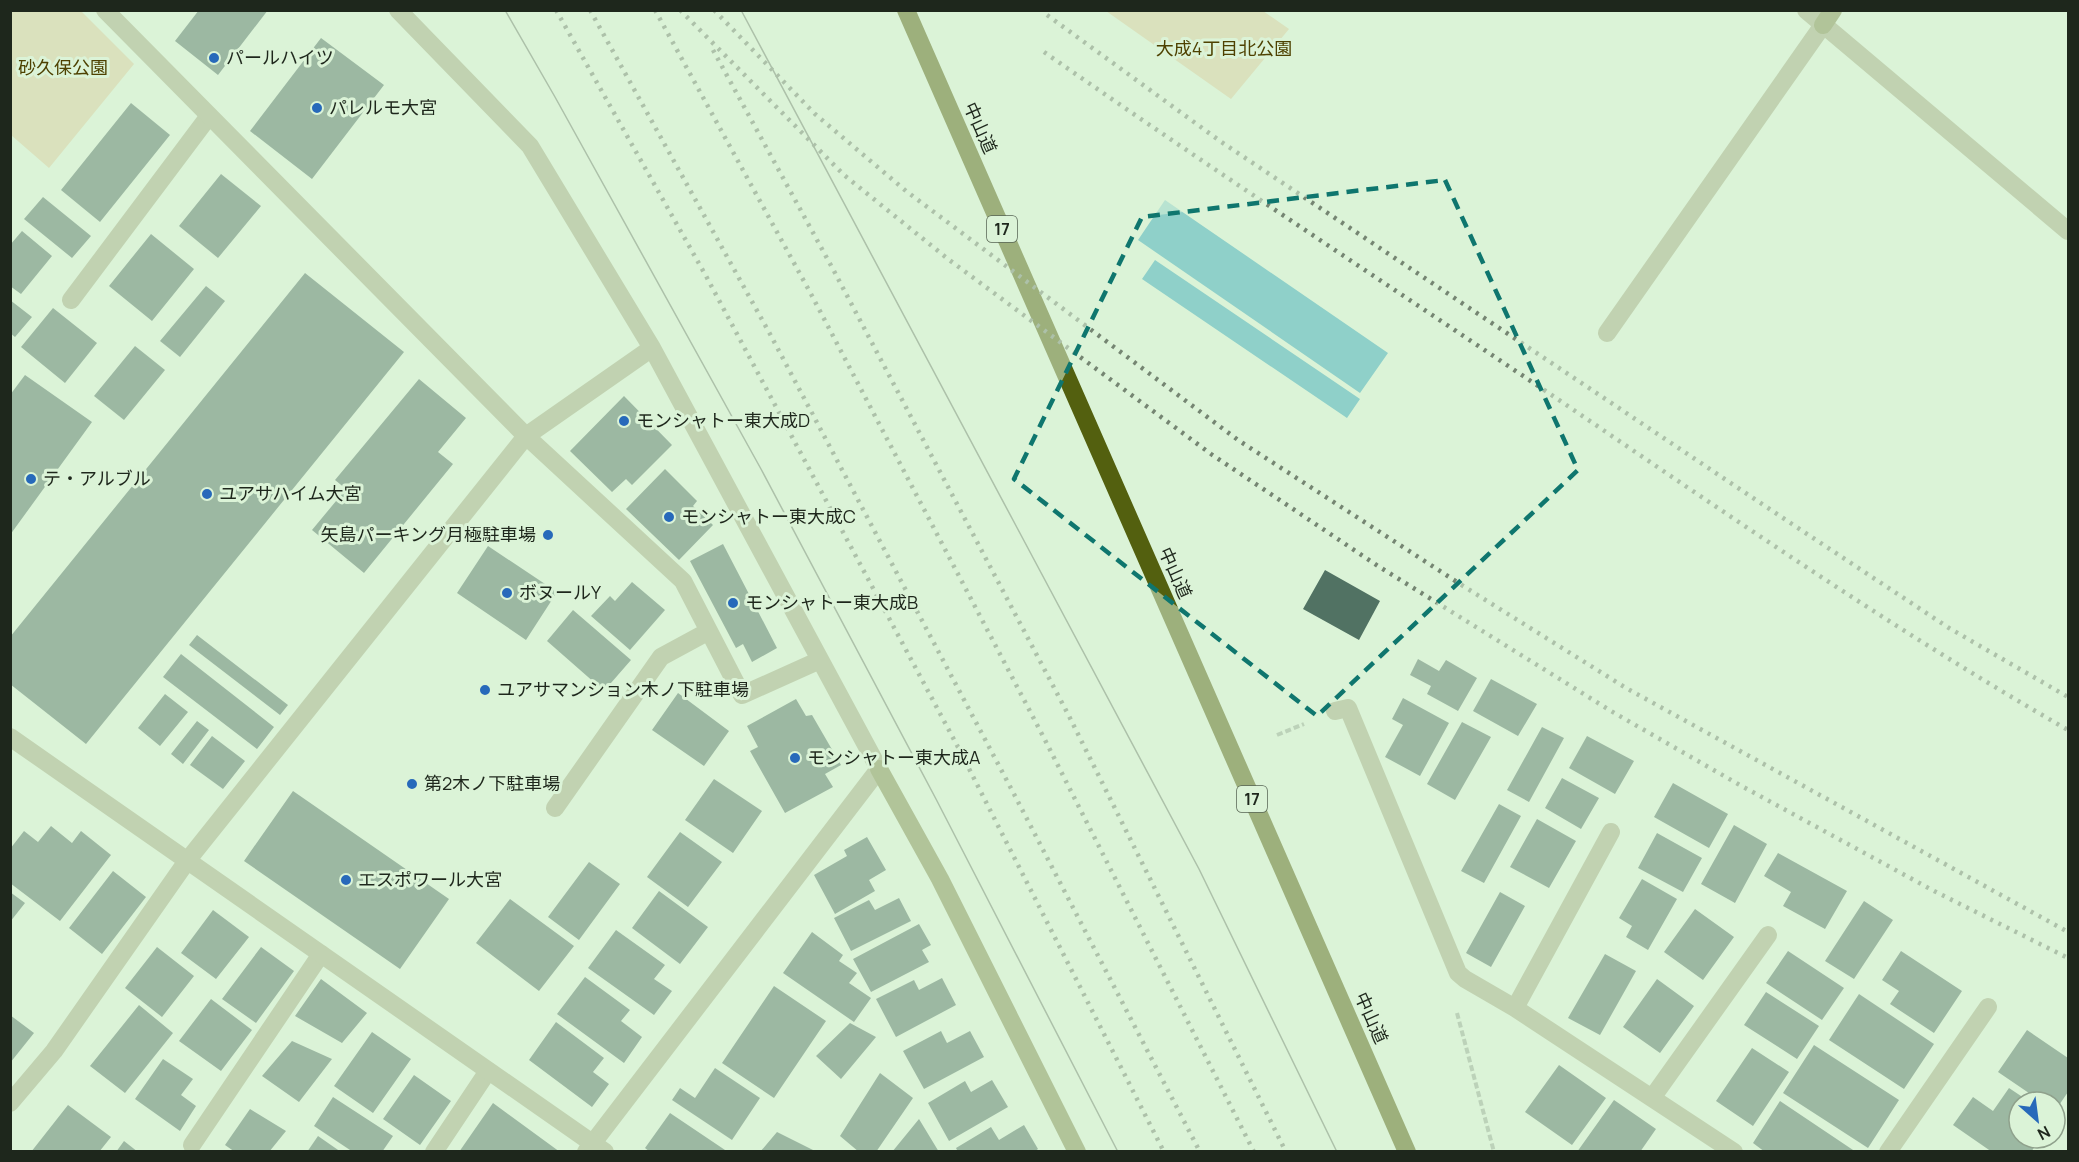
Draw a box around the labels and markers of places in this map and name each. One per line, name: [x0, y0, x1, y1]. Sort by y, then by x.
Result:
place label: パールハイツ: [226, 45, 334, 69]
marker: パールハイツ: [207, 51, 221, 65]
place label: パレルモ大宮: [329, 95, 437, 119]
marker: パレルモ大宮: [310, 101, 324, 115]
place label: モンシャトー東大成D: [636, 408, 810, 432]
marker: モンシャトー東大成D: [617, 414, 631, 428]
place label: テ・アルブル: [43, 466, 151, 490]
marker: テ・アルブル: [24, 472, 38, 486]
place label: ユアサハイム大宮: [219, 481, 362, 505]
marker: ユアサハイム大宮: [200, 487, 214, 501]
place label: モンシャトー東大成C: [681, 504, 856, 528]
marker: モンシャトー東大成C: [662, 510, 676, 524]
place label: 矢島パーキング月極駐車場: [321, 522, 536, 546]
marker: 矢島パーキング月極駐車場: [541, 528, 555, 542]
place label: ボヌールY: [519, 580, 602, 604]
marker: ボヌールY: [500, 586, 514, 600]
place label: モンシャトー東大成B: [745, 590, 918, 614]
marker: モンシャトー東大成B: [726, 596, 740, 610]
place label: ユアサマンション木ノ下駐車場: [497, 677, 749, 701]
marker: ユアサマンション木ノ下駐車場: [478, 683, 492, 697]
place label: モンシャトー東大成A: [807, 745, 981, 769]
marker: モンシャトー東大成A: [788, 751, 802, 765]
place label: 第2木ノ下駐車場: [424, 771, 560, 795]
marker: 第2木ノ下駐車場: [405, 777, 419, 791]
place label: エスポワール大宮: [358, 867, 502, 891]
marker: エスポワール大宮: [339, 873, 353, 887]

